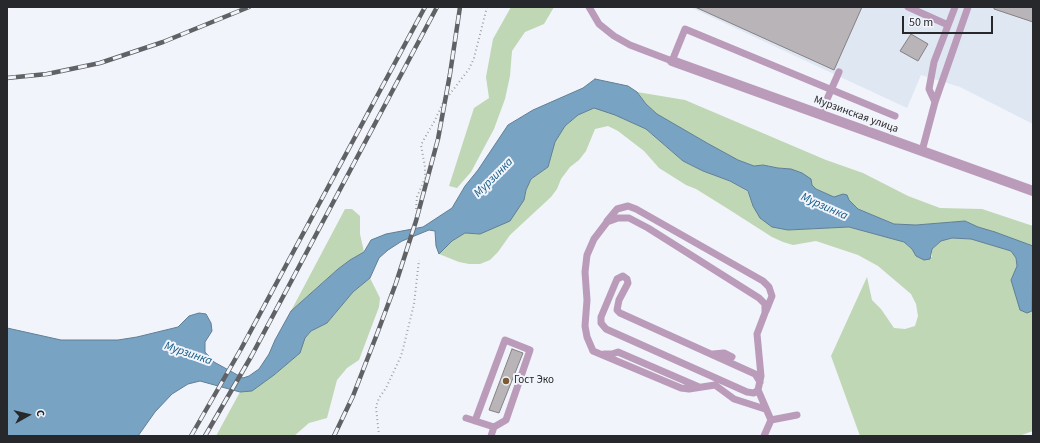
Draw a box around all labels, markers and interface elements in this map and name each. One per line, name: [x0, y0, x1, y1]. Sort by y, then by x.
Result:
scale bar: [904, 8, 995, 34]
text: 50 m: [909, 14, 933, 31]
street label: Мурзинская улица: [812, 94, 900, 136]
water label: Мурзинка: [471, 155, 517, 201]
water label: Мурзинка: [798, 190, 850, 224]
water label: Мурзинка: [162, 339, 214, 369]
place label: Гост Эко: [514, 374, 554, 388]
marker: Гост Эко: [501, 376, 511, 386]
north arrow: [8, 395, 48, 435]
text: С: [33, 409, 48, 417]

